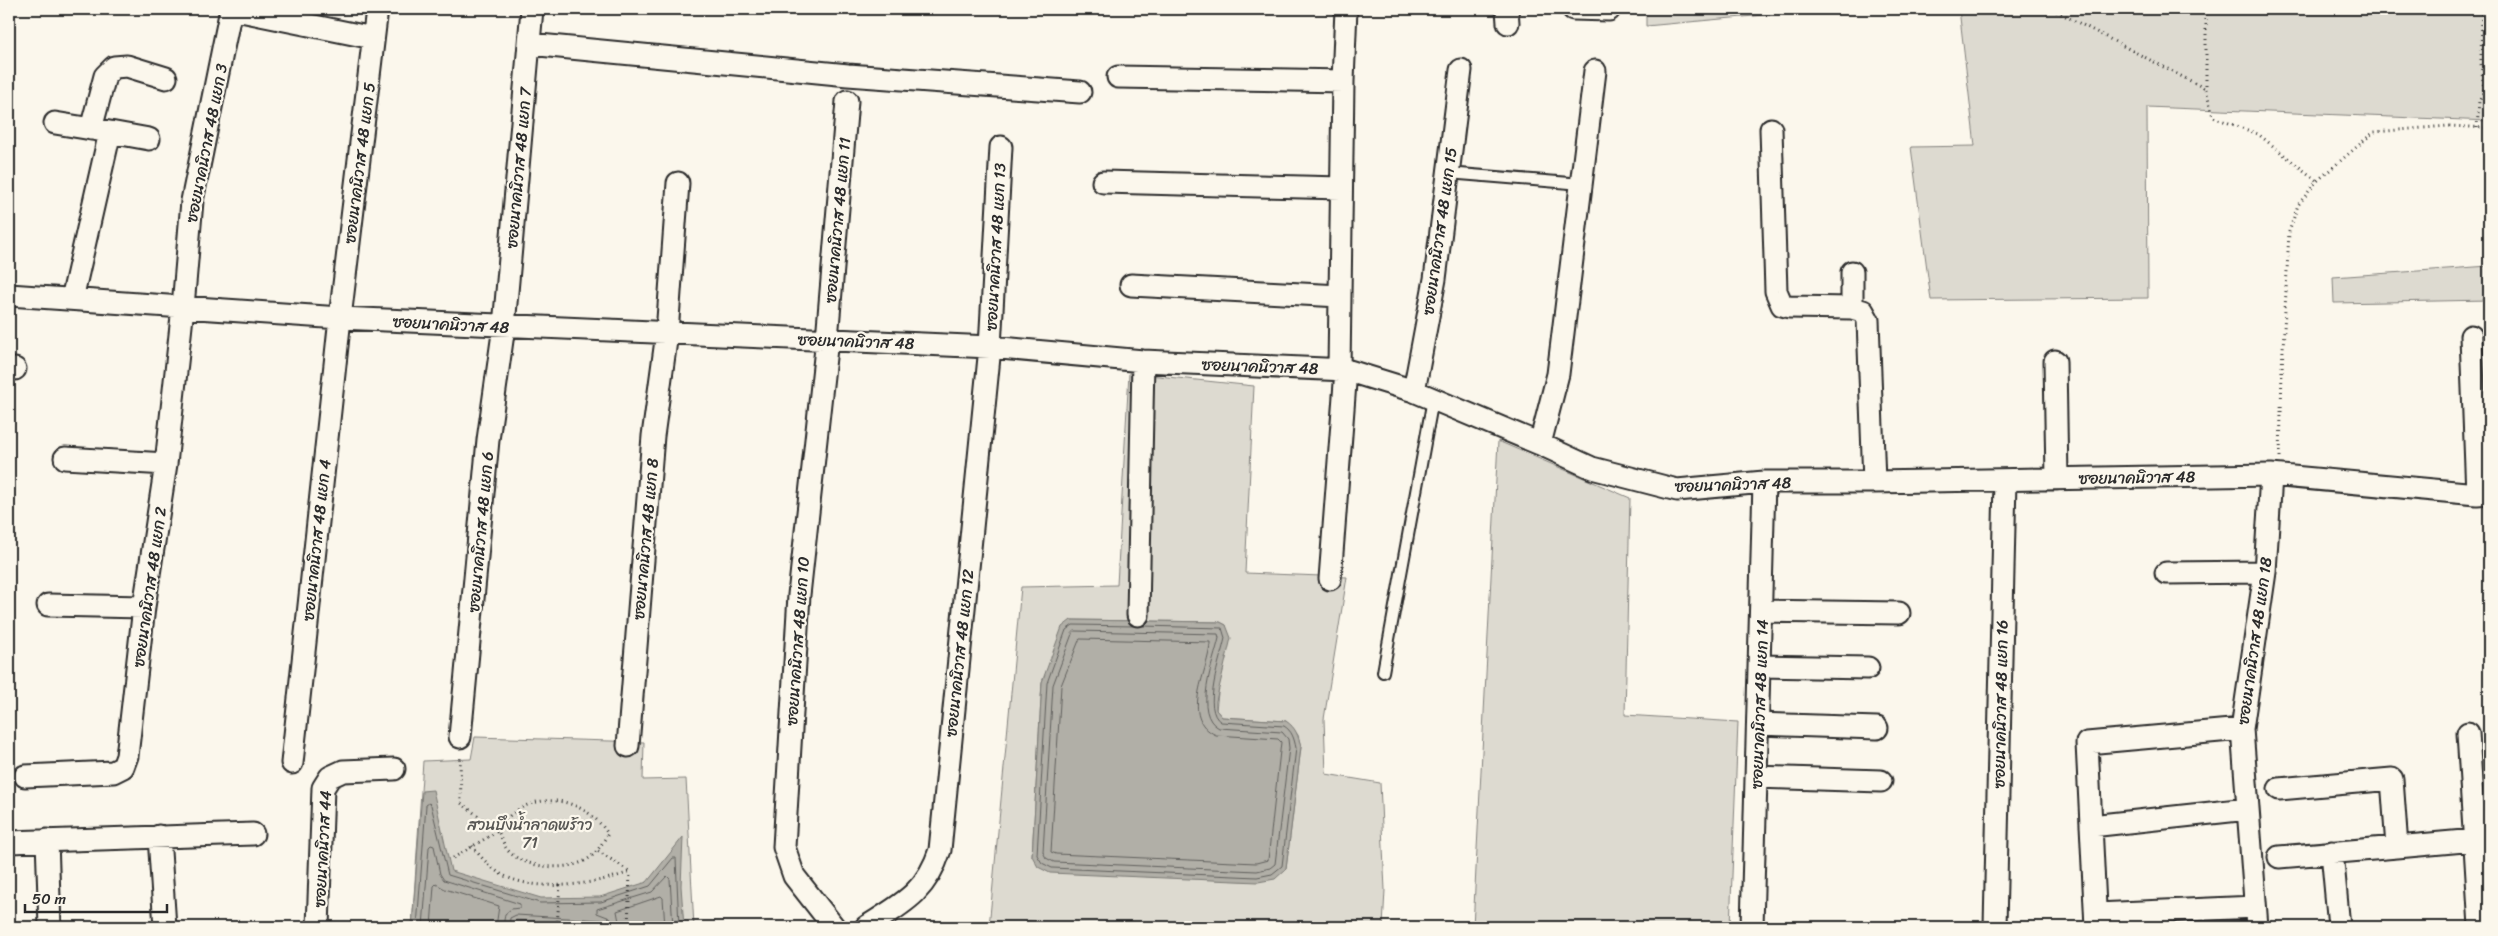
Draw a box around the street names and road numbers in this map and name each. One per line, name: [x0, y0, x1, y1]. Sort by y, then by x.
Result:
street label: ซอยนาคนิวาส 48 แยก 3: [177, 61, 236, 225]
street label: ซอยนาคนิวาส 48 แยก 5: [335, 80, 384, 245]
street label: ซอยนาคนิวาส 48 แยก 7: [497, 85, 540, 250]
street label: ซอยนาคนิวาส 48 แยก 11: [816, 136, 859, 304]
street label: ซอยนาคนิวาส 48 แยก 15: [1413, 145, 1466, 317]
street label: ซอยนาคนิวาส 48 แยก 13: [977, 162, 1014, 332]
street label: ซอยนาคนิวาส 48: [392, 307, 510, 342]
street label: ซอยนาคนิวาส 48: [797, 325, 915, 358]
street label: ซอยนาคนิวาส 48: [1201, 350, 1319, 383]
street label: ซอยนาคนิวาส 48 แยก 6: [459, 450, 502, 614]
street label: ซอยนาคนิวาส 48 แยก 8: [624, 457, 667, 621]
street label: ซอยนาคนิวาส 48 แยก 4: [294, 458, 339, 622]
street label: ซอยนาคนิวาส 48: [2078, 462, 2196, 493]
street label: ซอยนาคนิวาส 48: [1674, 468, 1792, 501]
street label: ซอยนาคนิวาส 48 แยก 2: [124, 505, 175, 669]
street label: ซอยนาคนิวาส 48 แยก 10: [777, 555, 818, 727]
street label: ซอยนาคนิวาส 48 แยก 18: [2228, 555, 2281, 727]
street label: ซอยนาคนิวาส 48 แยก 12: [936, 568, 983, 738]
street label: ซอยนาคนิวาส 48 แยก 14: [1742, 619, 1777, 789]
street label: ซอยนาคนิวาส 48 แยก 16: [1985, 619, 2016, 789]
street label: ซอยนาคนิวาส 44: [305, 790, 340, 908]

